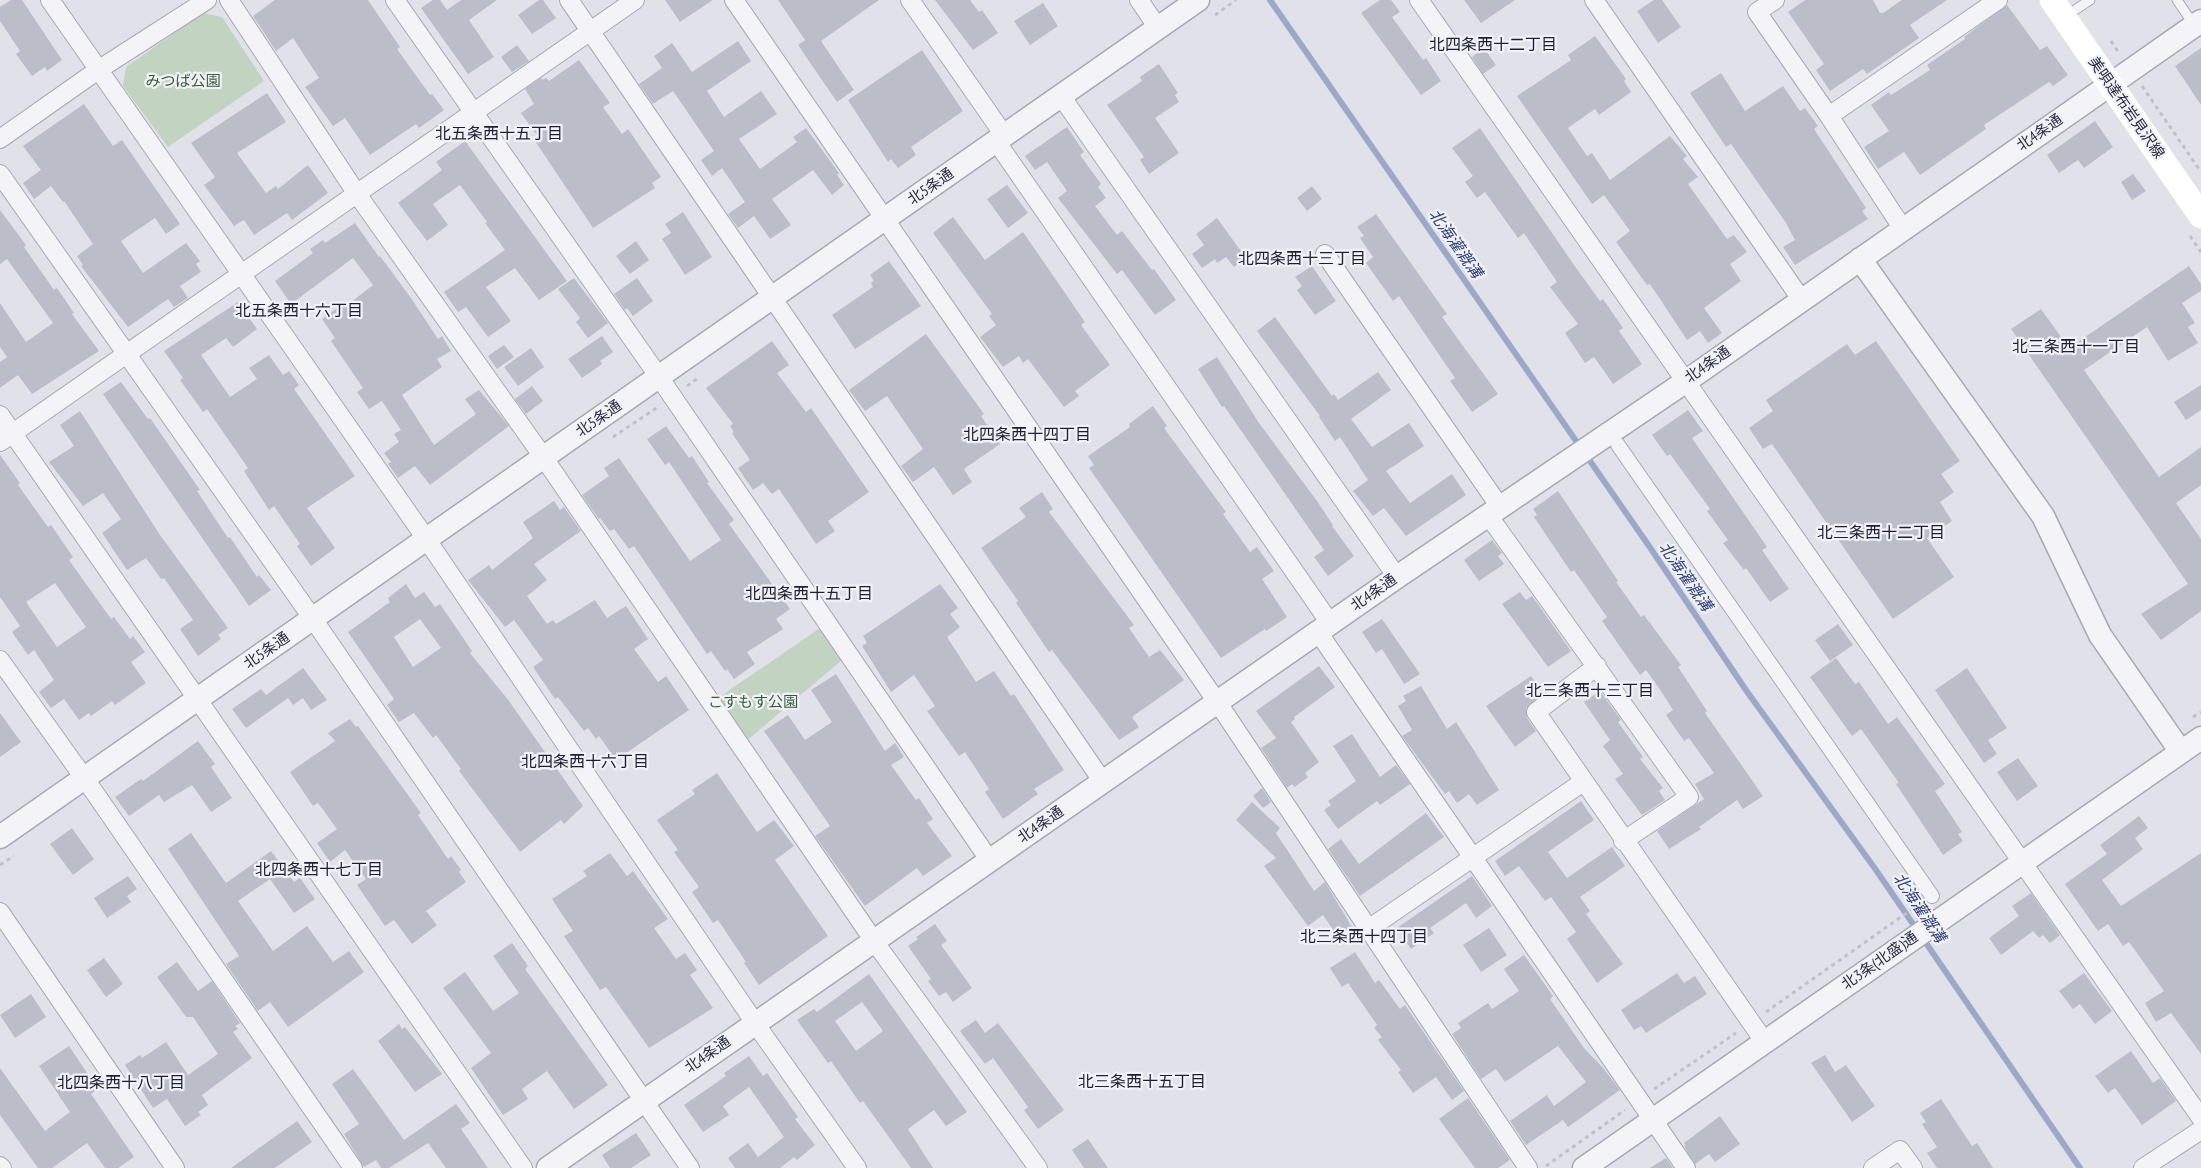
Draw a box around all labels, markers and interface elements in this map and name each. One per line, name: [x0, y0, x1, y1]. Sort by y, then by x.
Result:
district label: 北四条西十二丁目: [1429, 35, 1557, 55]
street label: 美唄達布岩見沢線: [2084, 54, 2168, 162]
park label: みつば公園: [146, 73, 220, 91]
street label: 北4条通: [2014, 111, 2066, 155]
district label: 北五条西十五丁目: [435, 124, 563, 144]
street label: 北5条通: [905, 165, 957, 209]
water label: 北海灌漑溝: [1424, 206, 1486, 282]
district label: 北四条西十三丁目: [1238, 249, 1366, 269]
district label: 北五条西十六丁目: [235, 301, 363, 321]
district label: 北三条西十一丁目: [2012, 337, 2140, 357]
street label: 北4条通: [1682, 343, 1734, 387]
street label: 北5条通: [573, 397, 625, 441]
district label: 北四条西十四丁目: [963, 425, 1091, 445]
district label: 北三条西十二丁目: [1817, 523, 1945, 543]
water label: 北海灌漑溝: [1654, 539, 1716, 615]
street label: 北4条通: [1348, 571, 1400, 615]
district label: 北四条西十五丁目: [745, 584, 873, 604]
street label: 北5条通: [241, 629, 293, 673]
district label: 北三条西十三丁目: [1526, 681, 1654, 701]
park label: こすもす公園: [708, 694, 798, 712]
district label: 北四条西十六丁目: [521, 752, 649, 772]
street label: 北4条通: [1015, 803, 1067, 847]
district label: 北四条西十七丁目: [255, 860, 383, 880]
water label: 北海灌漑溝: [1889, 869, 1949, 947]
district label: 北三条西十四丁目: [1300, 927, 1428, 947]
street label: 北3条(北盛)通: [1838, 928, 1922, 994]
street label: 北4条通: [682, 1033, 734, 1077]
district label: 北三条西十五丁目: [1078, 1072, 1206, 1092]
district label: 北四条西十八丁目: [57, 1073, 185, 1093]

